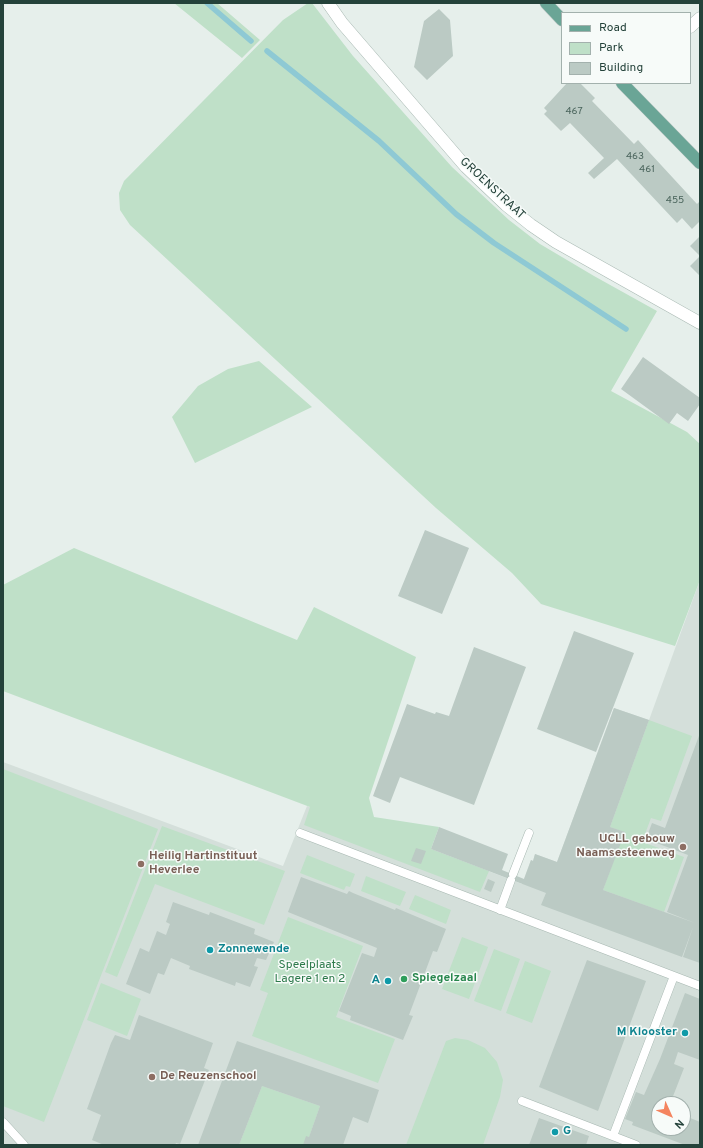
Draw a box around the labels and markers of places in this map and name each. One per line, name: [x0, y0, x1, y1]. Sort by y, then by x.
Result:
place label: UCLL gebouw Naamsesteenweg: [576, 833, 675, 861]
marker: UCLL gebouw Naamsesteenweg: [678, 842, 688, 852]
place label: Heilig Hartinstituut Heverlee: [149, 850, 257, 878]
marker: Heilig Hartinstituut Heverlee: [136, 859, 146, 869]
place label: Zonnewende: [218, 943, 289, 957]
marker: Zonnewende: [205, 945, 215, 955]
place label: Spiegelzaal: [412, 972, 477, 986]
place label: A: [371, 974, 380, 988]
marker: Spiegelzaal: [399, 974, 409, 984]
marker: A: [383, 976, 393, 986]
place label: M Klooster: [617, 1026, 677, 1040]
marker: M Klooster: [680, 1028, 690, 1038]
place label: De Reuzenschool: [160, 1070, 257, 1084]
marker: De Reuzenschool: [147, 1072, 157, 1082]
place label: G: [563, 1125, 571, 1139]
marker: G: [550, 1127, 560, 1137]

